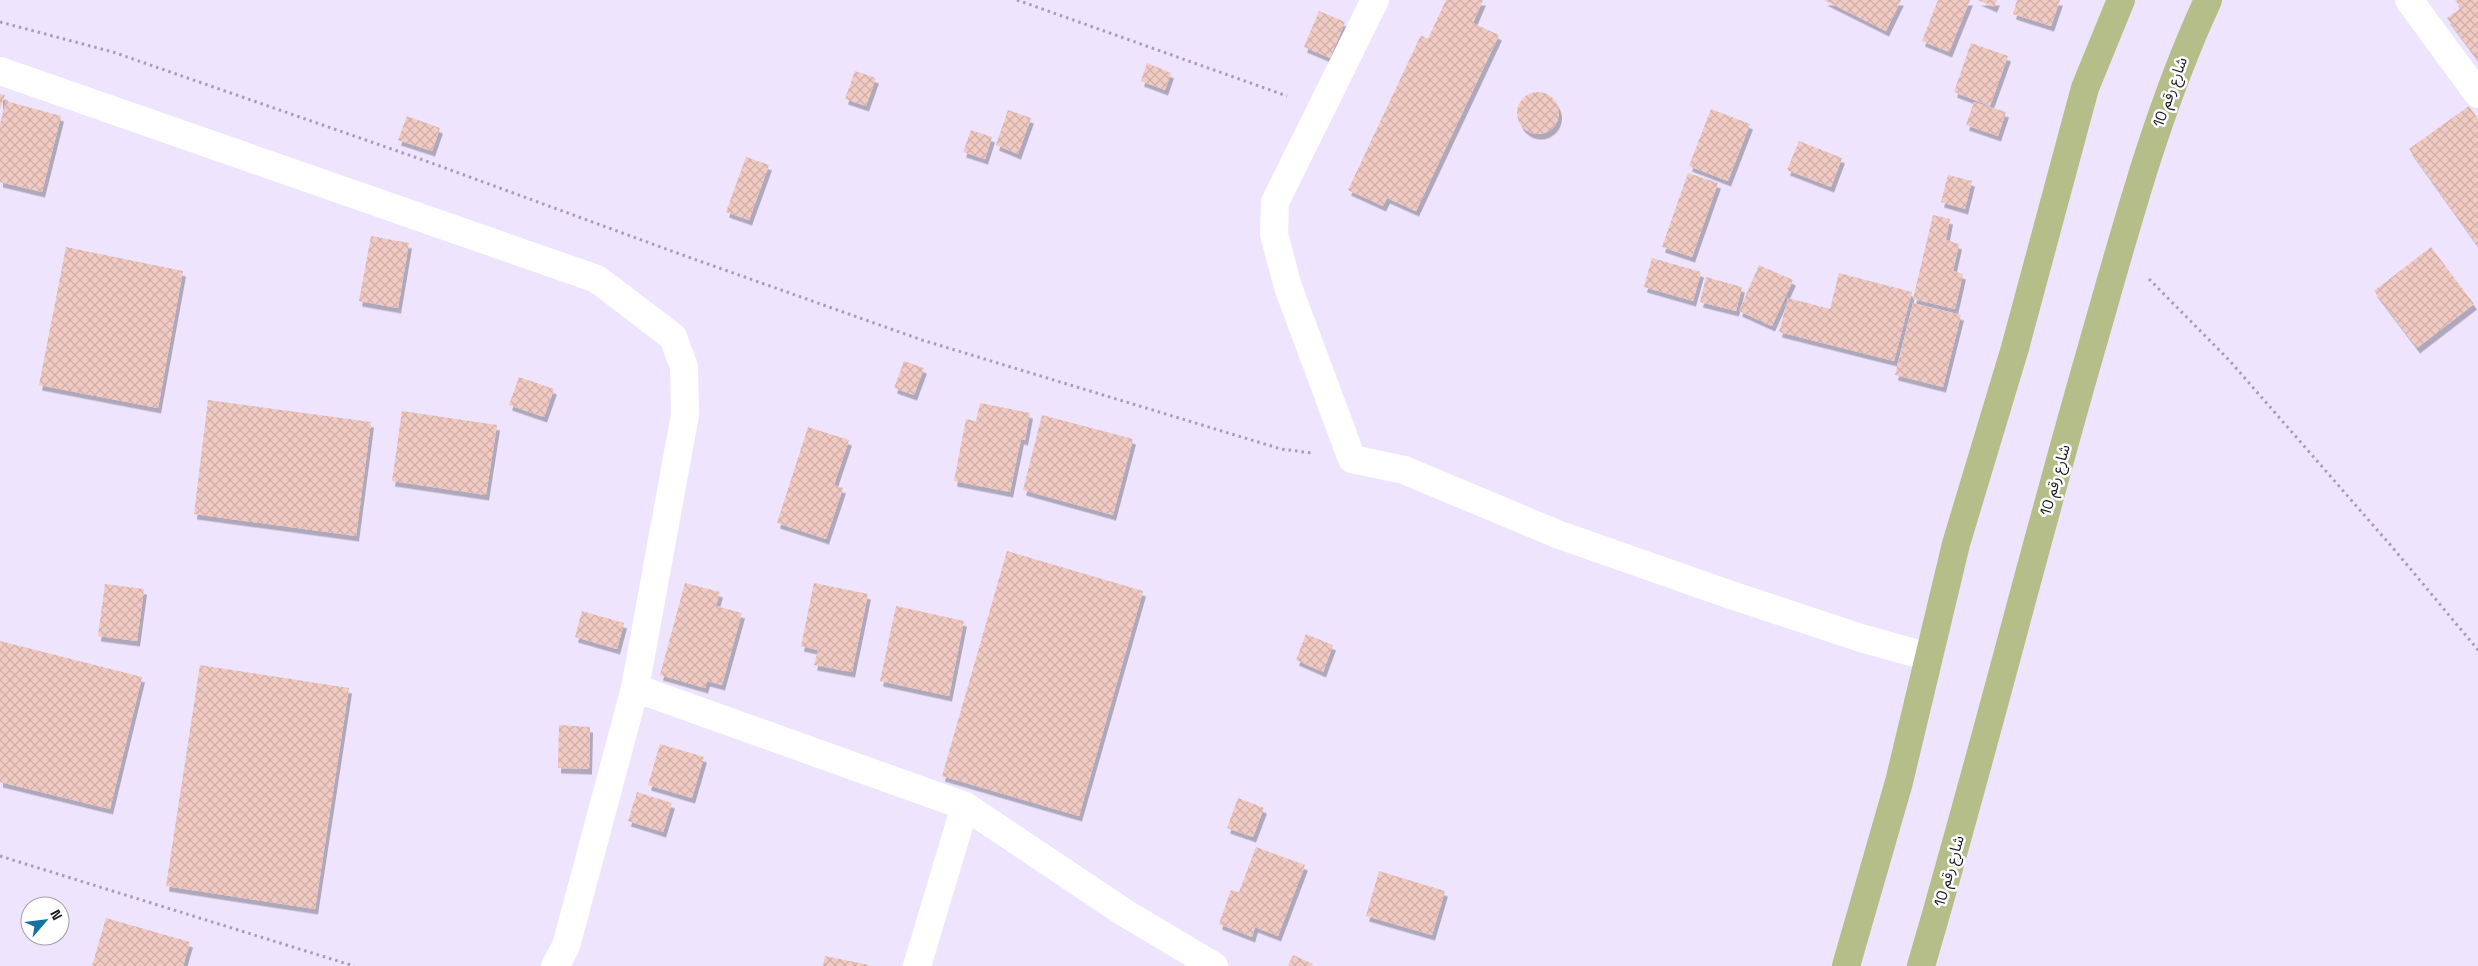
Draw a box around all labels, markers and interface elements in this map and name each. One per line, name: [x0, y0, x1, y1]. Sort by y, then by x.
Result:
street label: شارع رقم 10: [2148, 54, 2194, 130]
street label: شارع رقم 10: [2035, 442, 2077, 518]
street label: شارع رقم 10: [1929, 833, 1971, 909]
north arrow: [20, 896, 70, 946]
text: N: [46, 907, 67, 923]

